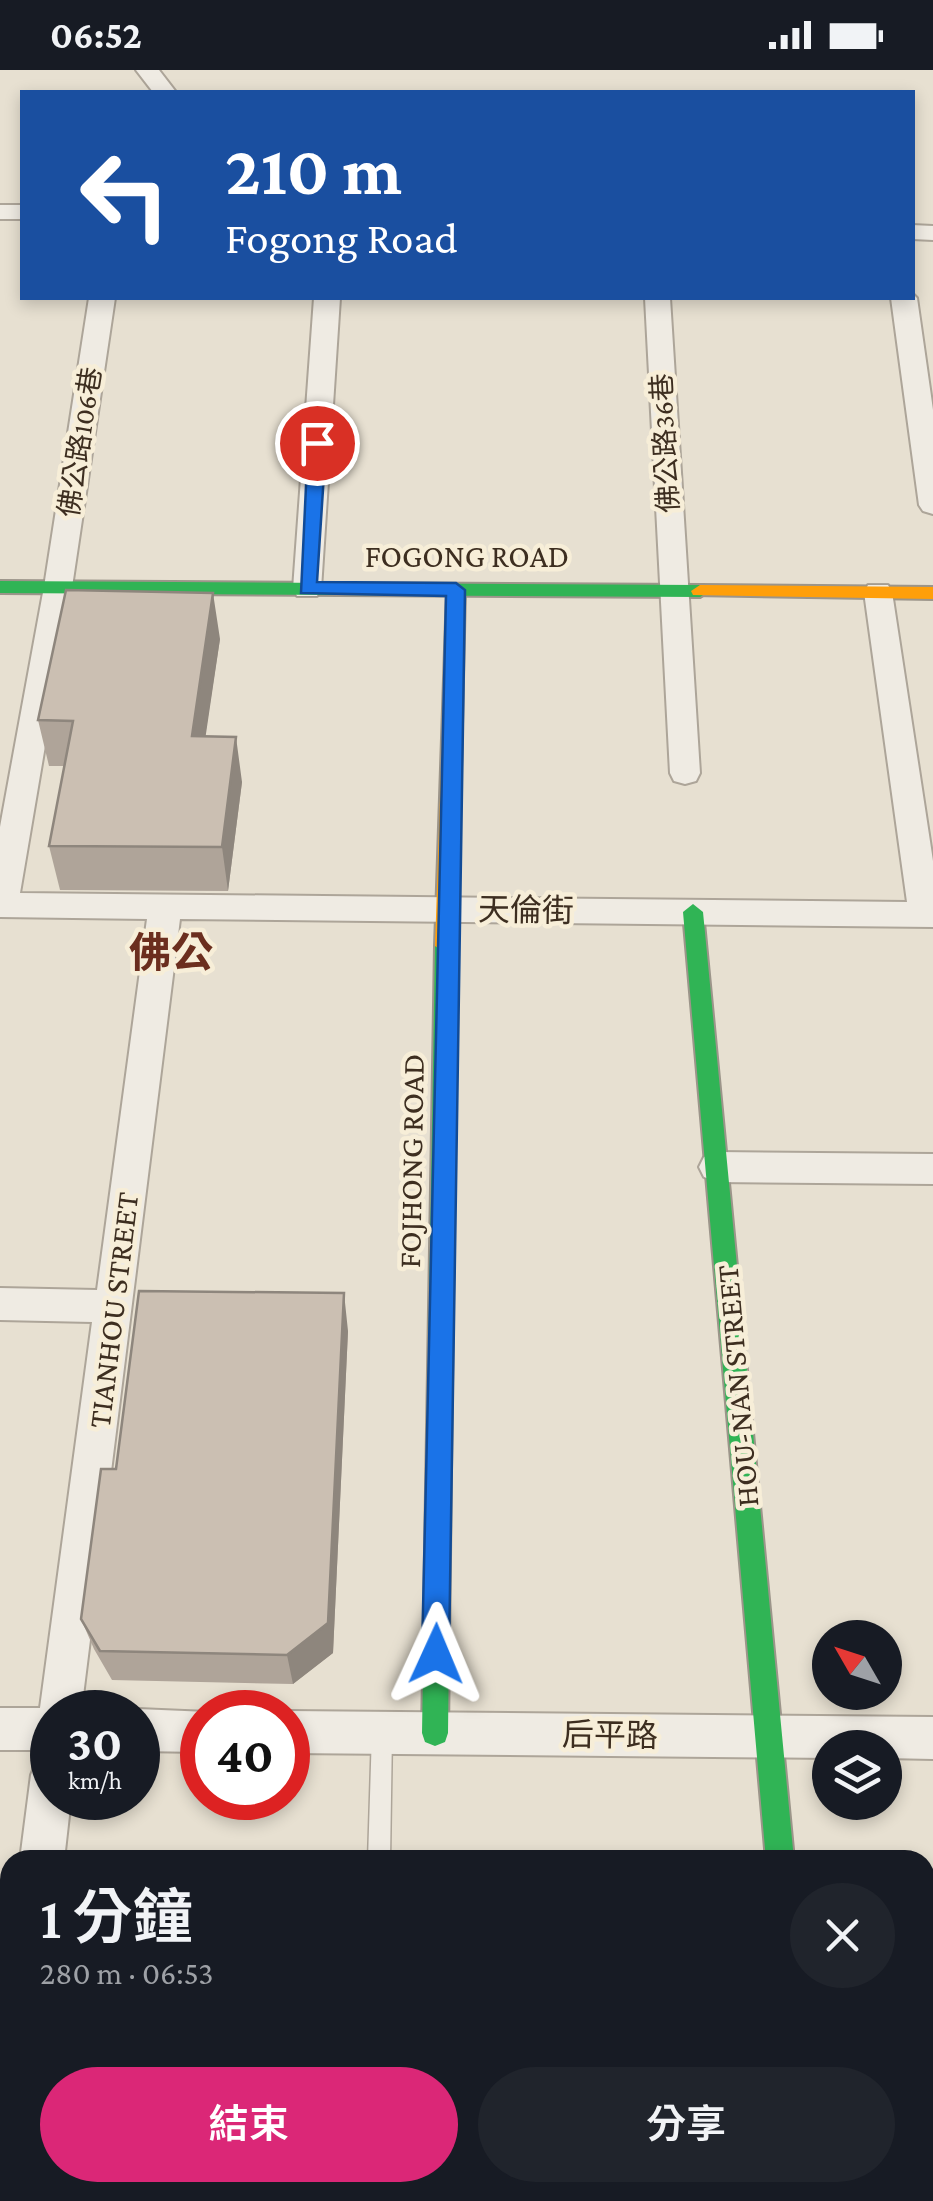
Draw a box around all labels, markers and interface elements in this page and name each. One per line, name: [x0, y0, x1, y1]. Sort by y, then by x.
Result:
text: 06:52: [50, 14, 142, 56]
icon: left: [60, 130, 190, 260]
text: 210 m: [225, 131, 402, 209]
text: Fogong Road: [225, 213, 458, 263]
street label: 佛公路106巷: [53, 365, 107, 519]
street label: 佛公路36巷: [646, 373, 684, 513]
pin: [275, 401, 360, 486]
icon: arrive: [290, 416, 345, 471]
street label: FOGONG ROAD: [365, 538, 569, 574]
street label: 天倫街: [478, 891, 574, 929]
district label: 佛公: [129, 929, 213, 976]
street label: FOJHONG ROAD: [391, 1053, 431, 1269]
street label: TIANHOU STREET: [81, 1190, 145, 1430]
street label: HOU-NAN STREET: [708, 1264, 766, 1508]
position arrow: [384, 1602, 488, 1706]
north arrow: [812, 1620, 902, 1710]
map controls: [812, 1620, 902, 1820]
speed limit sign: 40: [180, 1690, 310, 1820]
text: 30: [68, 1715, 122, 1771]
street label: 后平路: [562, 1716, 658, 1754]
button: layers: [812, 1730, 902, 1820]
text: km/h: [68, 1767, 122, 1794]
button: close: [790, 1883, 895, 1988]
text: 1 分鐘: [40, 1884, 193, 1951]
text: 280 m · 06:53: [40, 1955, 213, 1991]
button: 結束: [40, 2067, 458, 2182]
button: 分享: [478, 2067, 895, 2182]

